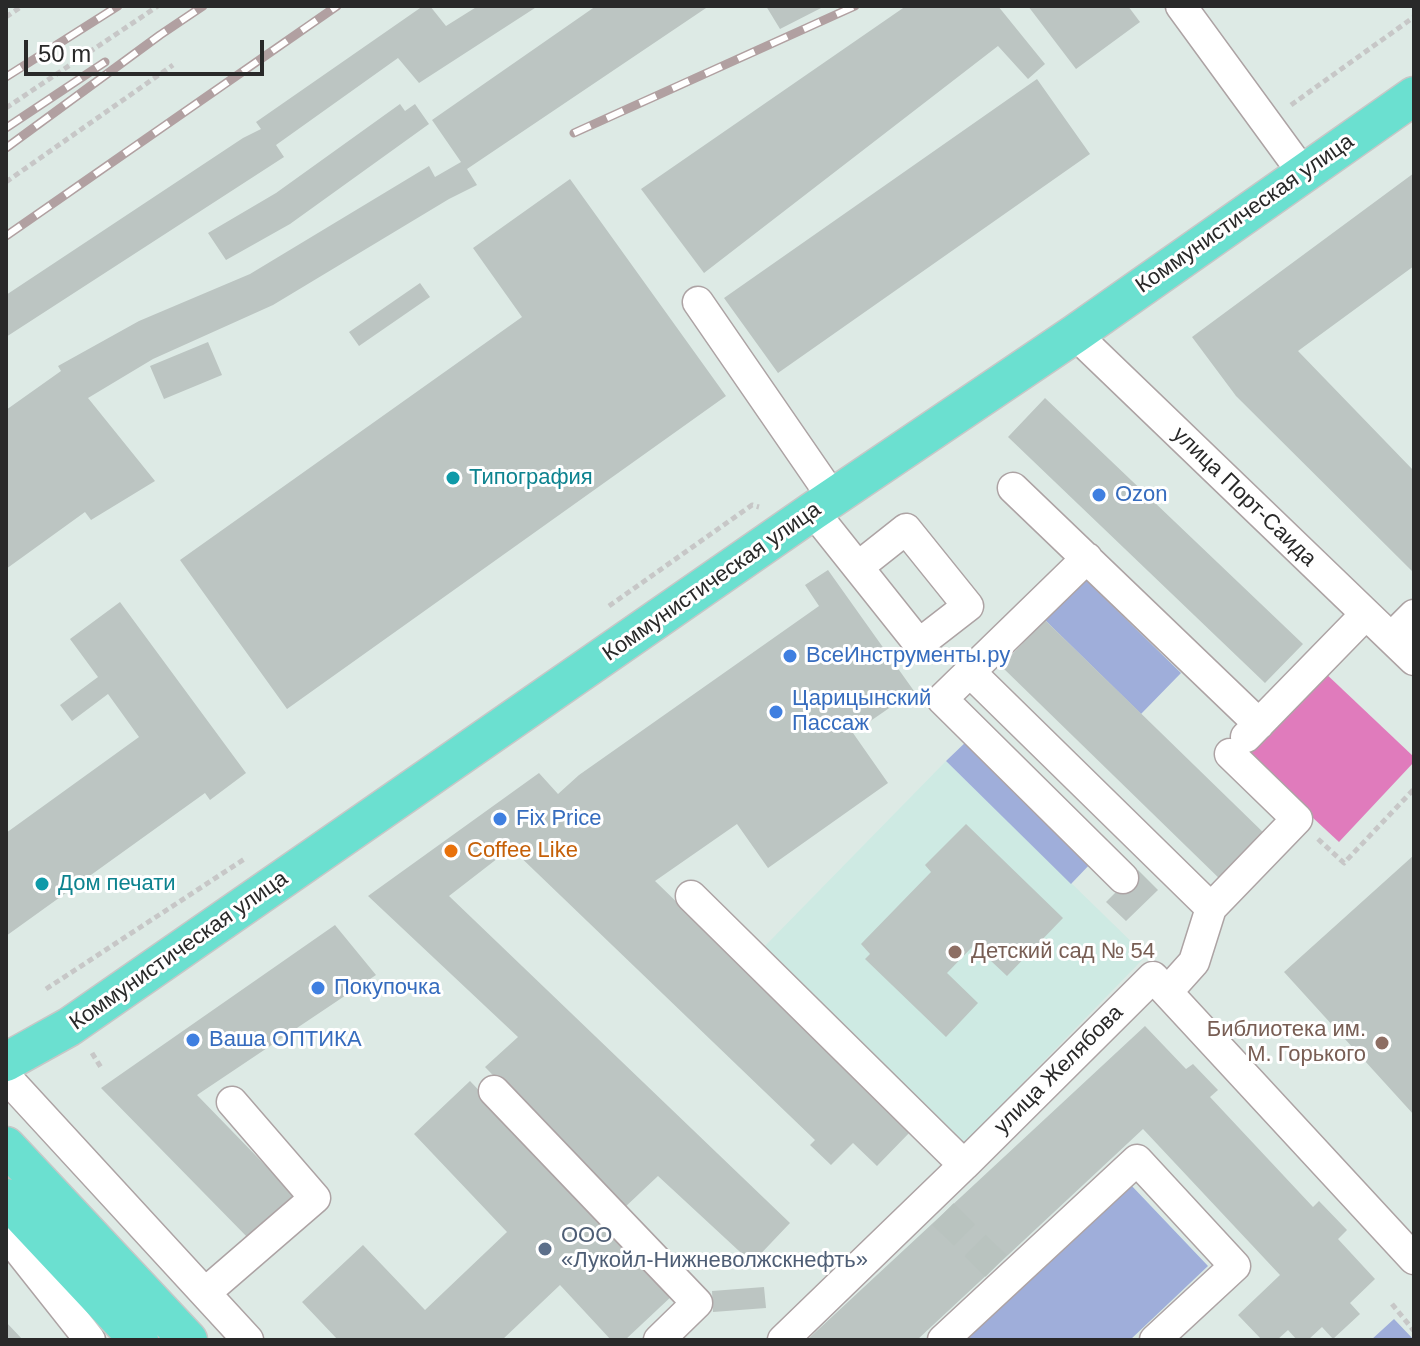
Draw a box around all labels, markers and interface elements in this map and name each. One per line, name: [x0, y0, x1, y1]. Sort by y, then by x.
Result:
scale bar: [28, 24, 268, 74]
text: 50 m: [38, 40, 91, 67]
street label: Коммунистическая улица: [1131, 129, 1359, 299]
street label: улица Порт-Саида: [1167, 422, 1321, 572]
place label: Типография: [469, 465, 593, 491]
marker: Типография: [444, 469, 462, 487]
place label: Ozon: [1115, 482, 1168, 508]
marker: Ozon: [1090, 486, 1108, 504]
street label: Коммунистическая улица: [598, 497, 826, 667]
place label: ВсеИнструменты.ру: [806, 643, 1010, 669]
marker: ВсеИнструменты.ру: [781, 647, 799, 665]
place label: Царицынский Пассаж: [792, 686, 931, 738]
marker: Царицынский Пассаж: [767, 703, 785, 721]
place label: Fix Price: [516, 806, 602, 832]
marker: Fix Price: [491, 810, 509, 828]
place label: Coffee Like: [467, 838, 578, 864]
marker: Coffee Like: [442, 842, 460, 860]
street label: Коммунистическая улица: [65, 866, 293, 1036]
place label: Дом печати: [58, 871, 176, 897]
marker: Дом печати: [33, 875, 51, 893]
place label: Детский сад № 54: [971, 939, 1155, 965]
marker: Детский сад № 54: [946, 943, 964, 961]
place label: Покупочка: [334, 975, 440, 1001]
marker: Покупочка: [309, 979, 327, 997]
street label: улица Желябова: [989, 1000, 1129, 1140]
place label: Библиотека им. М. Горького: [1207, 1017, 1366, 1068]
place label: Ваша ОПТИКА: [209, 1027, 362, 1053]
marker: Ваша ОПТИКА: [184, 1031, 202, 1049]
marker: Библиотека им. М. Горького: [1373, 1034, 1391, 1052]
place label: ООО «Лукойл-Нижневолжскнефть»: [561, 1223, 868, 1274]
marker: ООО «Лукойл-Нижневолжскнефть»: [536, 1240, 554, 1258]

